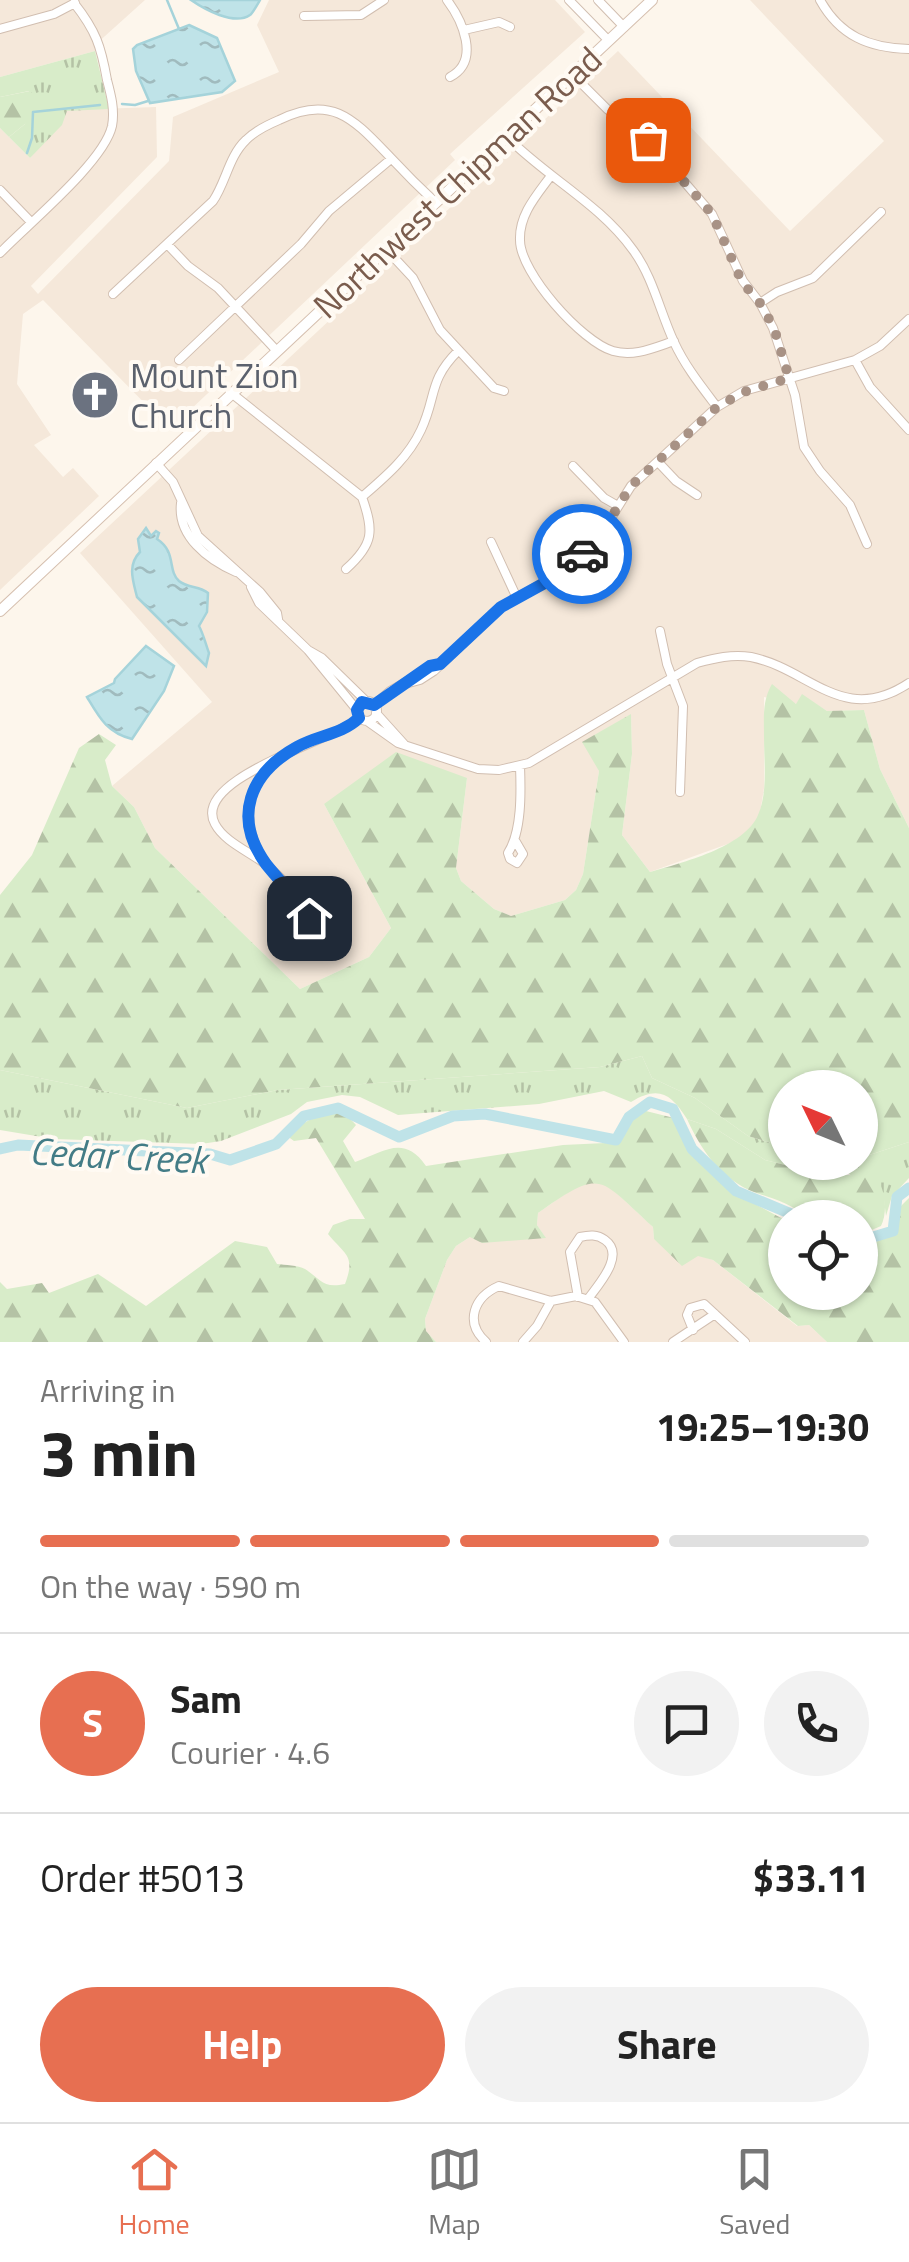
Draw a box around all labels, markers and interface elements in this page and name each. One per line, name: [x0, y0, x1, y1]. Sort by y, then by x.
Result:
street label: Northwest Chipman Road: [300, 33, 614, 331]
pin: [606, 98, 691, 183]
icon: bag: [621, 113, 676, 168]
place label: Mount Zion Church: [130, 348, 299, 442]
church icon: Mount Zion Church: [69, 369, 121, 421]
courier: [532, 504, 632, 604]
icon: car: [555, 527, 610, 582]
pin: [267, 876, 352, 961]
icon: home: [282, 891, 337, 946]
north arrow: [768, 1070, 878, 1180]
map controls: [768, 1070, 878, 1310]
water label: Cedar Creek: [28, 1121, 212, 1189]
button: locate: [768, 1200, 878, 1310]
text: Arriving in: [40, 1366, 176, 1414]
text: 19:25–19:30: [656, 1398, 869, 1456]
text: 3 min: [40, 1402, 198, 1501]
text: On the way · 590 m: [40, 1562, 301, 1610]
text: Sam: [170, 1670, 242, 1728]
button: chat: [634, 1671, 739, 1776]
button: phone: [764, 1671, 869, 1776]
text: S: [82, 1694, 103, 1752]
text: Courier · 4.6: [170, 1728, 330, 1776]
text: Order #5013: [40, 1849, 245, 1907]
text: $33.11: [753, 1849, 869, 1907]
button: Help: [40, 1987, 445, 2102]
button: Share: [465, 1987, 869, 2102]
tab: Home: [119, 2142, 190, 2245]
tab: Map: [427, 2142, 482, 2245]
tab: Saved: [719, 2142, 790, 2245]

